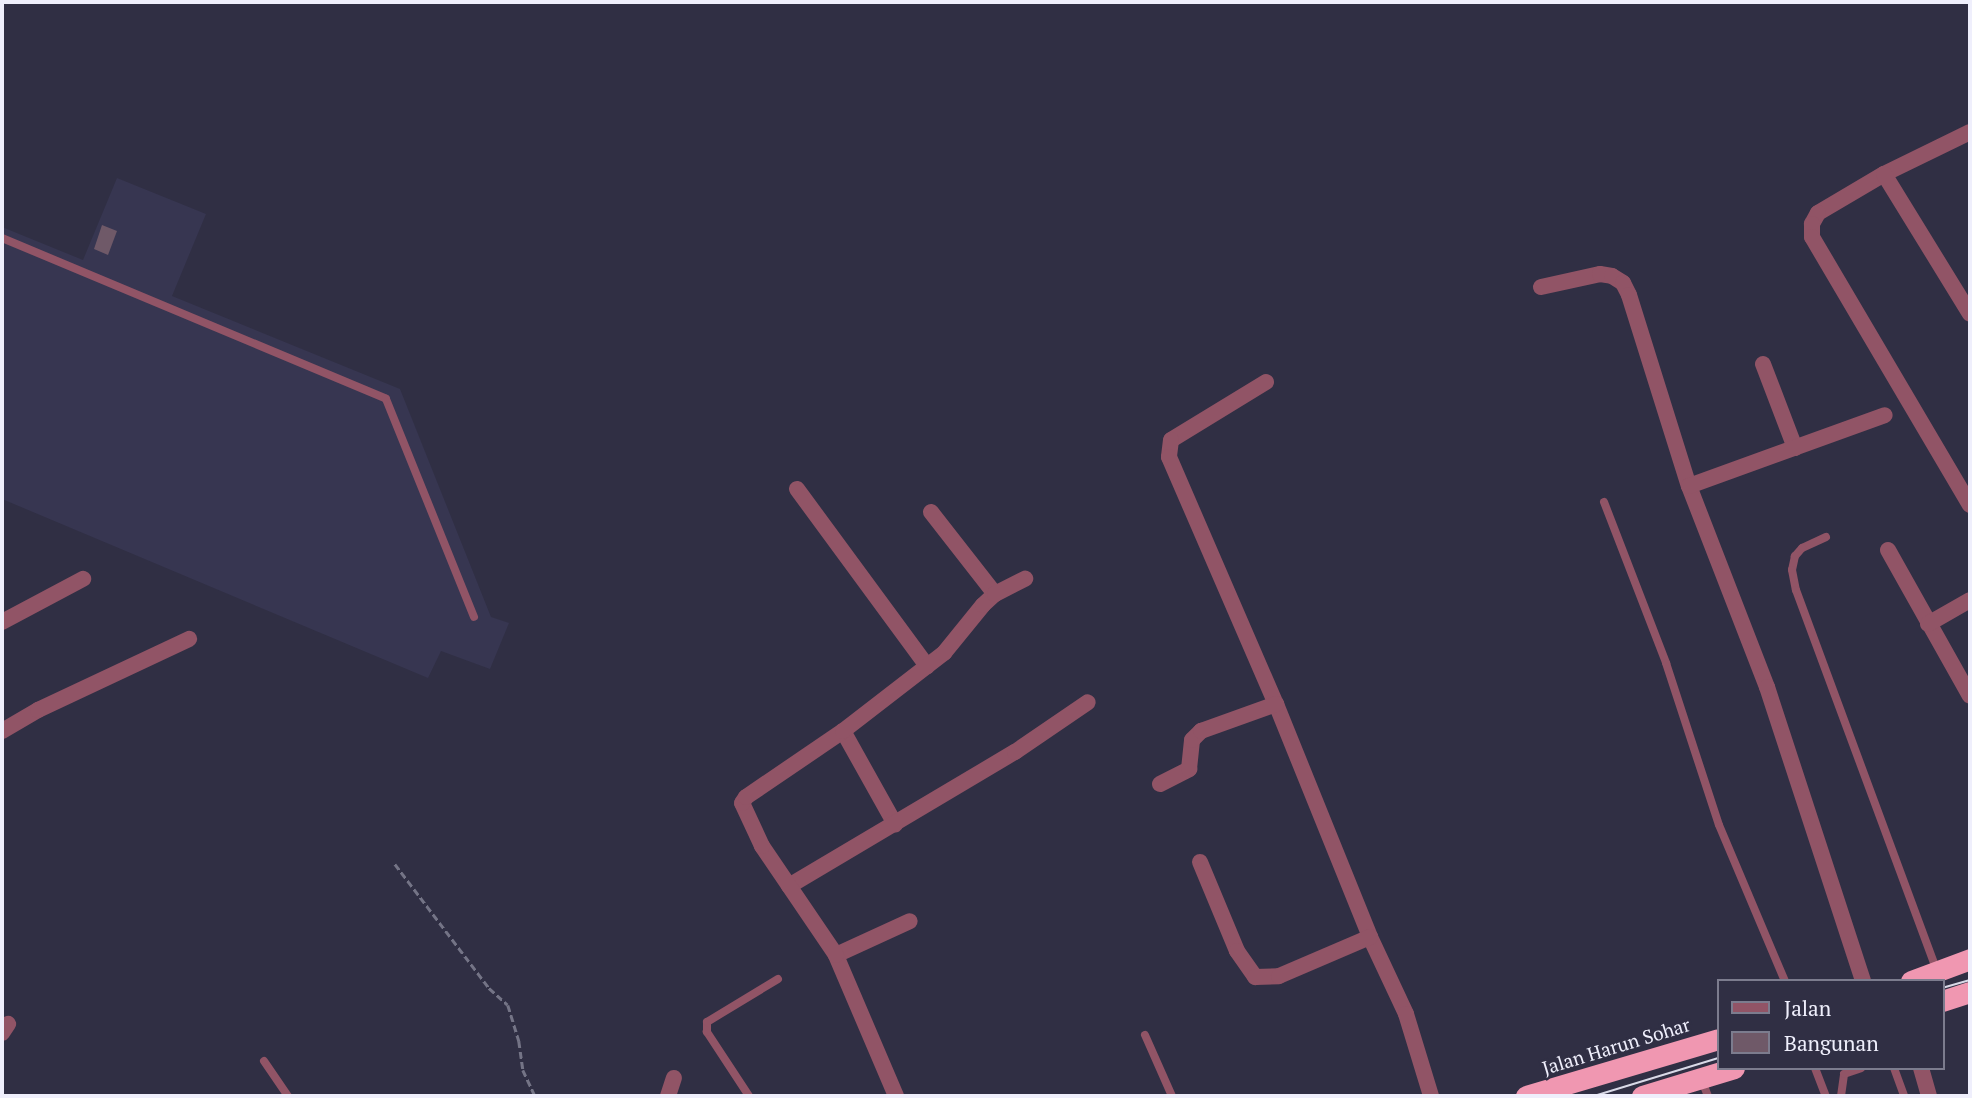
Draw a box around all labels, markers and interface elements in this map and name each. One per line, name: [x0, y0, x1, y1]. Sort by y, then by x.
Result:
legend: [1716, 979, 1944, 1070]
text: Jalan: [1784, 994, 1831, 1022]
street label: Jalan Harun Sohar: [1539, 1013, 1693, 1079]
text: Bangunan: [1784, 1029, 1879, 1057]

